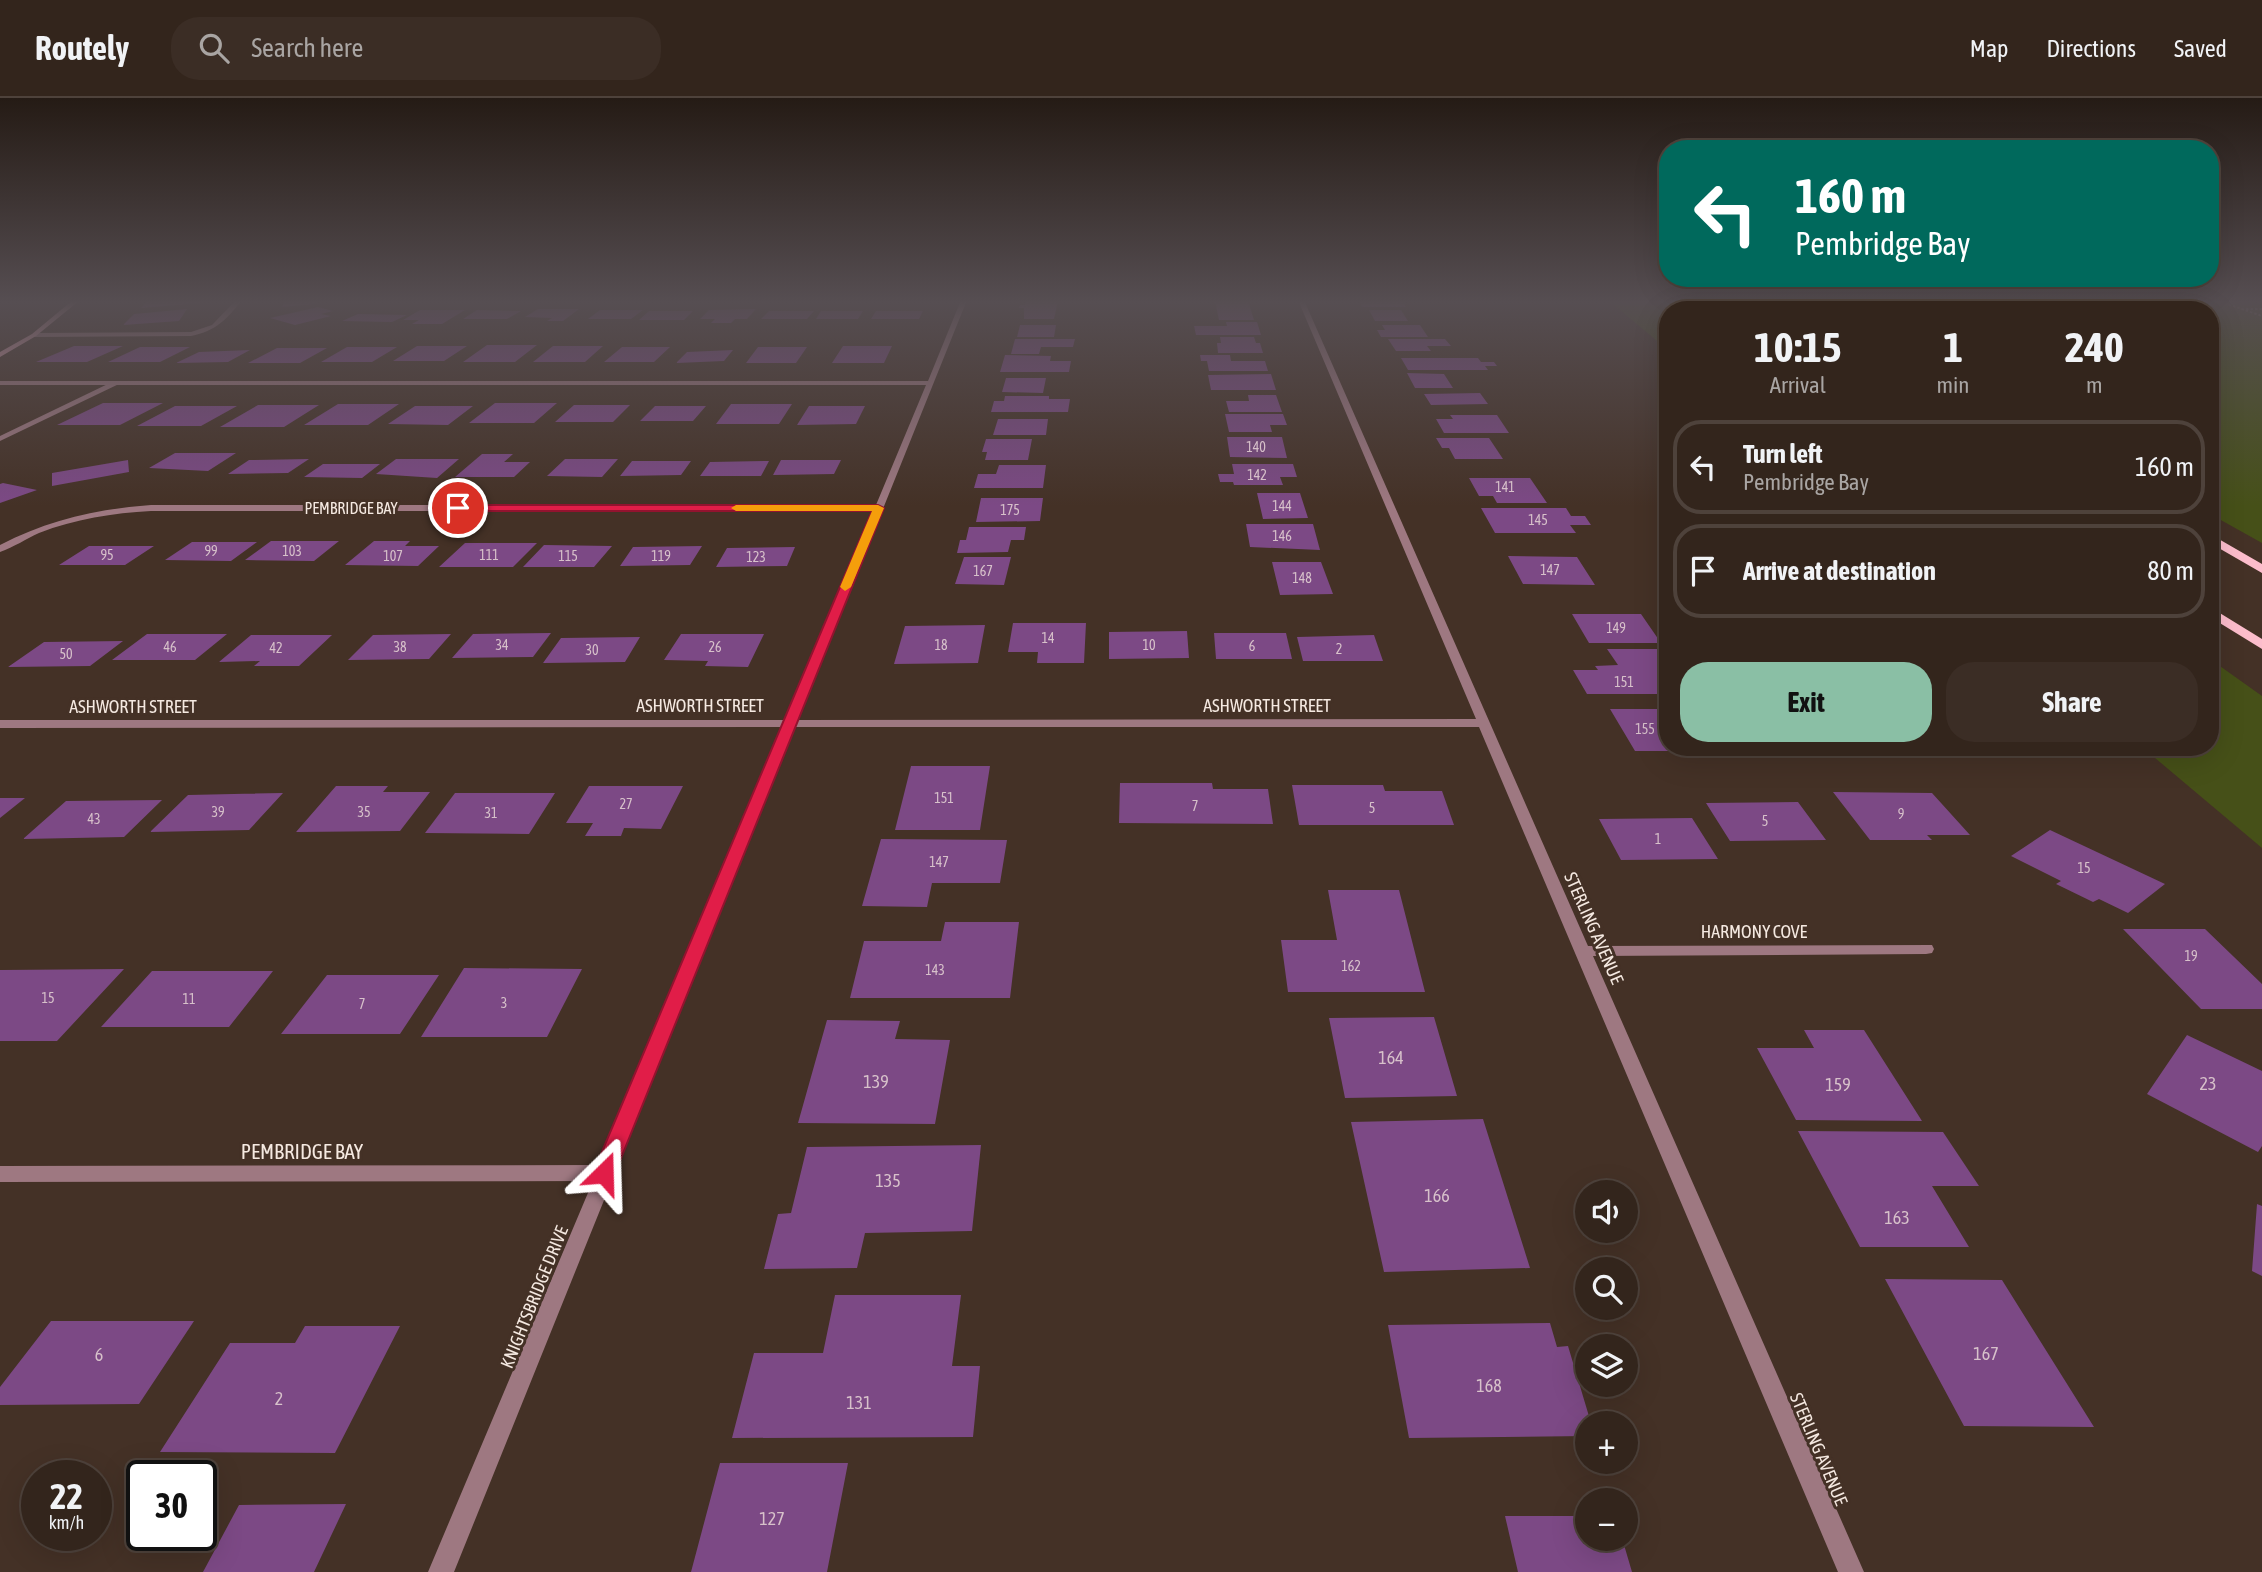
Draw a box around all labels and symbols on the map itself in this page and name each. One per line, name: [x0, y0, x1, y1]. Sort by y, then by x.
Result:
house number: 140: [1246, 439, 1266, 455]
house number: 142: [1247, 467, 1267, 483]
pin: [428, 478, 488, 538]
house number: 141: [1495, 479, 1515, 495]
house number: 144: [1272, 498, 1292, 514]
street label: PEMBRIDGE BAY: [304, 499, 398, 517]
house number: 175: [1000, 502, 1020, 518]
house number: 145: [1528, 512, 1548, 528]
house number: 146: [1272, 528, 1292, 544]
house number: 99: [204, 543, 218, 559]
house number: 103: [282, 543, 302, 559]
house number: 95: [100, 547, 114, 563]
house number: 111: [479, 547, 499, 563]
house number: 107: [383, 548, 403, 564]
house number: 115: [558, 548, 578, 564]
house number: 119: [651, 548, 671, 564]
house number: 123: [746, 549, 766, 565]
house number: 147: [1540, 562, 1560, 578]
house number: 167: [973, 563, 993, 579]
house number: 148: [1292, 570, 1312, 586]
house number: 149: [1606, 620, 1626, 636]
house number: 14: [1041, 630, 1055, 646]
house number: 34: [495, 637, 509, 653]
house number: 18: [934, 637, 948, 653]
house number: 10: [1142, 637, 1156, 653]
house number: 6: [1249, 638, 1256, 654]
house number: 46: [163, 639, 177, 655]
house number: 38: [393, 639, 407, 655]
house number: 26: [708, 639, 722, 655]
house number: 42: [269, 640, 283, 656]
house number: 2: [1336, 641, 1342, 657]
house number: 30: [585, 642, 599, 658]
house number: 50: [59, 646, 73, 662]
house number: 151: [1614, 674, 1634, 690]
street label: ASHWORTH STREET: [636, 695, 764, 716]
street label: ASHWORTH STREET: [1203, 695, 1331, 716]
street label: ASHWORTH STREET: [69, 696, 197, 717]
house number: 155: [1635, 721, 1655, 737]
house number: 151: [934, 790, 954, 806]
house number: 27: [619, 796, 633, 812]
house number: 7: [1192, 798, 1198, 814]
house number: 5: [1369, 800, 1375, 816]
house number: 39: [211, 804, 225, 820]
house number: 35: [357, 804, 371, 820]
house number: 31: [484, 805, 498, 821]
house number: 9: [1898, 806, 1904, 822]
house number: 43: [87, 811, 101, 827]
house number: 5: [1762, 813, 1768, 829]
house number: 1: [1655, 831, 1661, 847]
house number: 147: [929, 854, 949, 870]
house number: 15: [2077, 860, 2091, 876]
street label: STERLING AVENUE: [1560, 869, 1628, 987]
street label: HARMONY COVE: [1701, 921, 1808, 942]
house number: 19: [2184, 948, 2198, 964]
house number: 162: [1341, 958, 1361, 974]
house number: 143: [925, 962, 945, 978]
house number: 15: [41, 990, 55, 1006]
house number: 11: [182, 991, 196, 1007]
house number: 3: [501, 995, 507, 1011]
house number: 7: [359, 996, 365, 1012]
house number: 164: [1378, 1047, 1404, 1068]
house number: 139: [863, 1071, 889, 1092]
house number: 23: [2200, 1073, 2216, 1094]
house number: 159: [1825, 1074, 1851, 1095]
position arrow: [567, 1136, 641, 1210]
street label: PEMBRIDGE BAY: [241, 1139, 364, 1163]
house number: 135: [875, 1170, 901, 1191]
house number: 166: [1424, 1185, 1450, 1206]
house number: 163: [1884, 1207, 1910, 1228]
street label: KNIGHTSBRIDGE DRIVE: [496, 1223, 572, 1371]
house number: 167: [1973, 1343, 1999, 1364]
house number: 6: [95, 1344, 103, 1365]
house number: 168: [1476, 1375, 1502, 1396]
house number: 2: [275, 1388, 283, 1409]
street label: STERLING AVENUE: [1786, 1390, 1852, 1509]
house number: 131: [846, 1392, 872, 1413]
speed limit sign: 30: [126, 1460, 217, 1551]
house number: 127: [759, 1508, 785, 1529]

